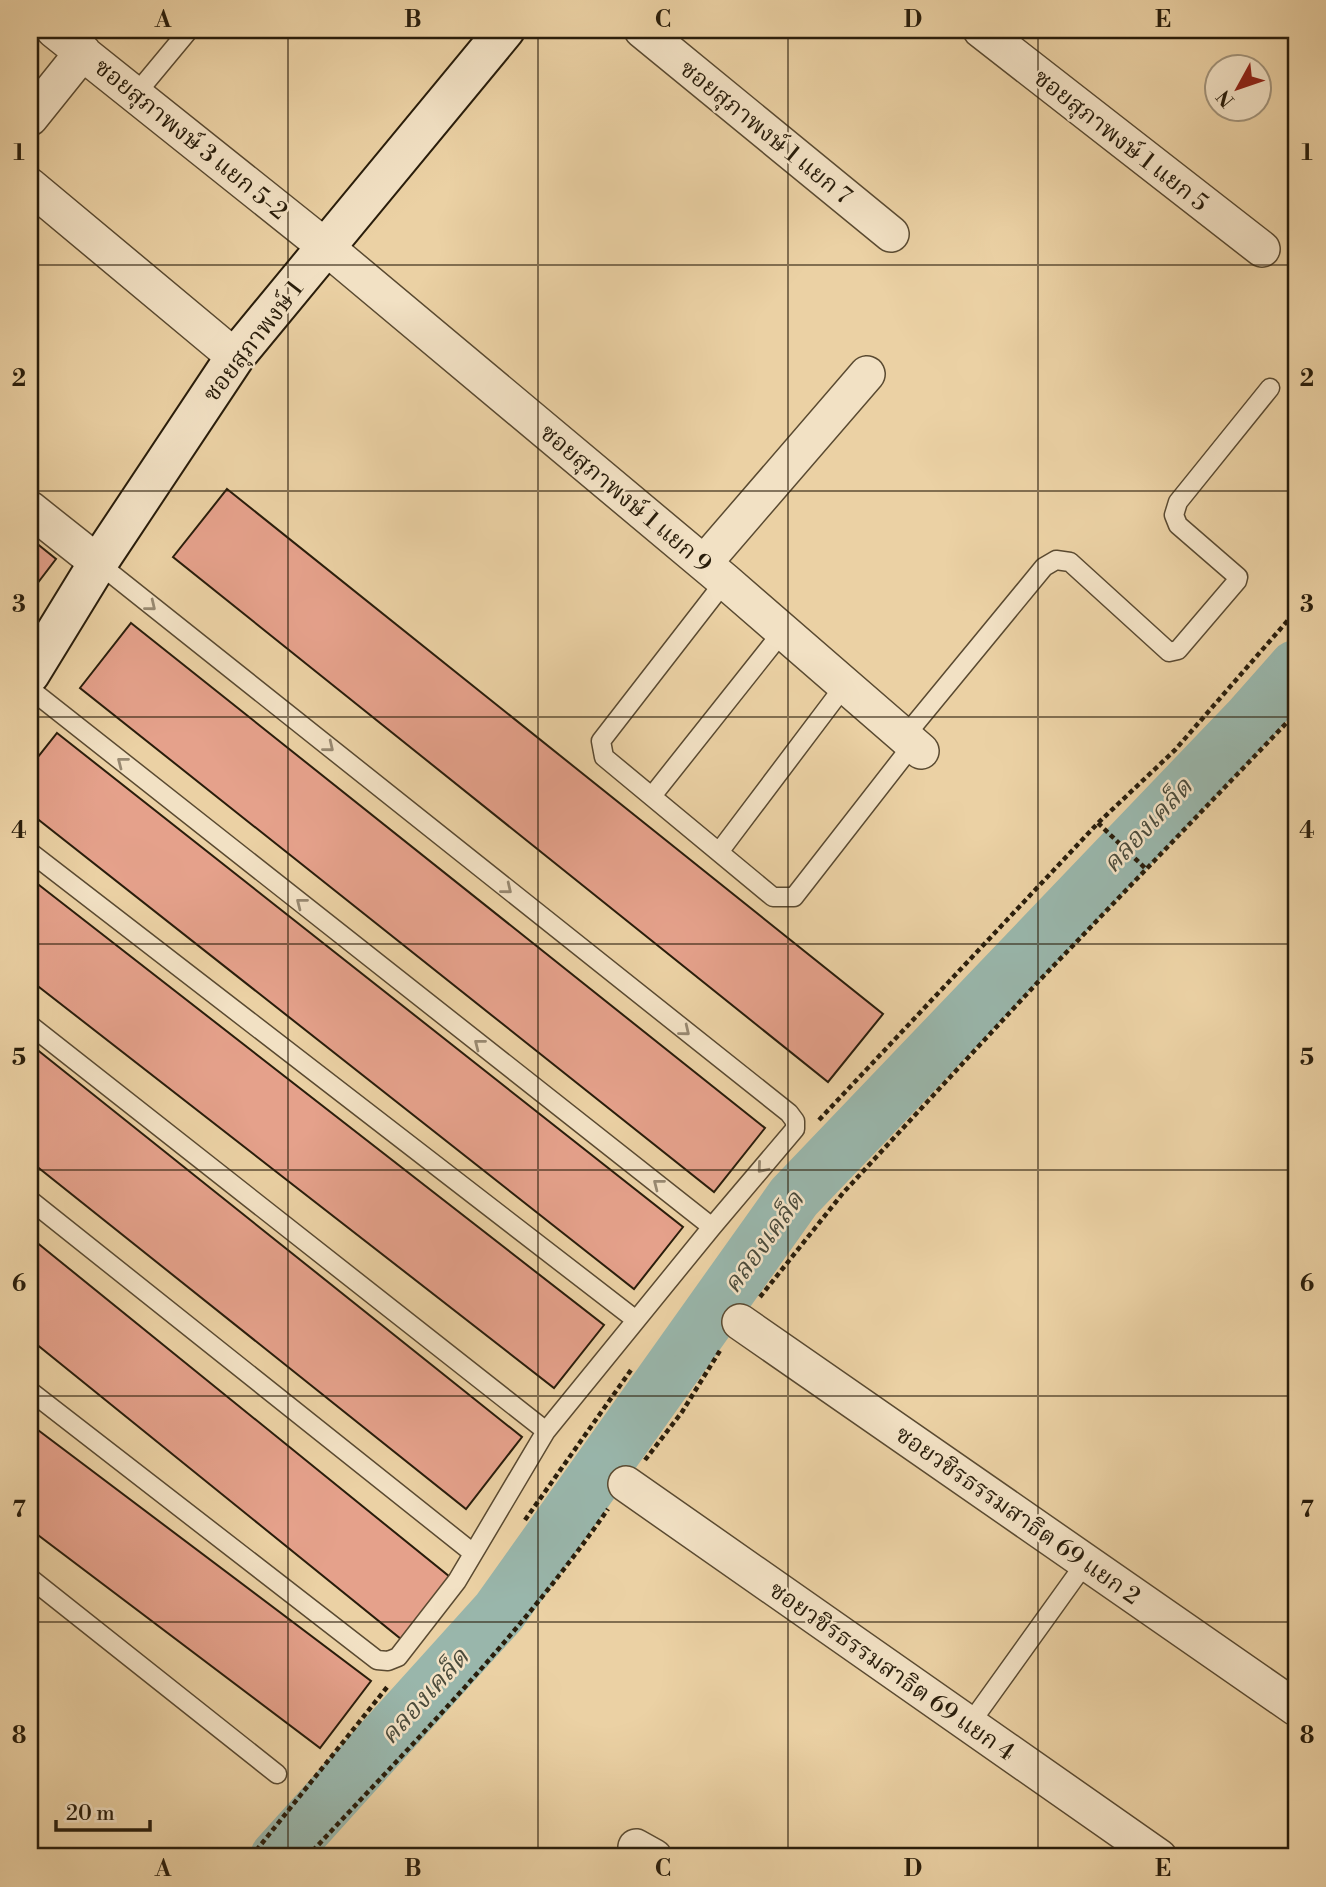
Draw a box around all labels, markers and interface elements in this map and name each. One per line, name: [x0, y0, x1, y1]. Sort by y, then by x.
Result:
text: A: [154, 6, 172, 34]
text: B: [404, 6, 422, 34]
text: C: [655, 6, 671, 34]
text: D: [904, 6, 922, 34]
text: E: [1155, 6, 1171, 34]
street label: ซอยสุภาพงษ์ 3 แยก 5-2: [88, 51, 294, 227]
north arrow: [1204, 52, 1274, 122]
street label: ซอยสุภาพงษ์ 1 แยก 7: [673, 53, 859, 211]
street label: ซอยสุภาพงษ์ 1 แยก 5: [1027, 62, 1215, 218]
text: N: [1212, 85, 1240, 112]
text: 1: [13, 139, 25, 167]
text: 1: [1301, 139, 1313, 167]
street label: ซอยสุภาพงษ์ 1: [195, 273, 311, 408]
text: 2: [12, 365, 26, 393]
text: 2: [1300, 365, 1314, 393]
street label: ซอยสุภาพงษ์ 1 แยก 9: [533, 417, 719, 579]
text: 3: [12, 591, 26, 619]
text: 3: [1300, 591, 1314, 619]
one-way arrow: [144, 597, 156, 610]
one-way arrow: [322, 739, 334, 752]
one-way arrow: [117, 757, 130, 770]
water label: คลองเคล็ด: [1096, 771, 1201, 880]
text: 4: [11, 817, 27, 845]
text: 4: [1299, 817, 1315, 845]
one-way arrow: [499, 881, 512, 893]
one-way arrow: [296, 898, 308, 911]
one-way arrow: [678, 1022, 690, 1035]
one-way arrow: [475, 1039, 487, 1052]
text: 5: [12, 1044, 26, 1072]
text: 5: [1300, 1044, 1314, 1072]
one-way arrow: [758, 1159, 770, 1172]
one-way arrow: [653, 1180, 666, 1193]
water label: คลองเคล็ด: [716, 1184, 812, 1300]
text: 6: [12, 1270, 26, 1298]
text: 6: [1300, 1270, 1314, 1298]
street label: ซอยวชิรธรรมสาธิต 69 แยก 2: [889, 1420, 1146, 1612]
text: 7: [12, 1496, 26, 1524]
text: 7: [1300, 1496, 1314, 1524]
street label: ซอยวชิรธรรมสาธิต 69 แยก 4: [763, 1576, 1020, 1768]
water label: คลองเคล็ด: [373, 1641, 477, 1751]
text: 8: [12, 1722, 26, 1750]
text: 8: [1300, 1722, 1314, 1750]
scale bar: [56, 1789, 150, 1833]
text: 20 m: [66, 1801, 115, 1827]
text: A: [154, 1855, 172, 1883]
text: B: [404, 1855, 422, 1883]
text: C: [655, 1855, 671, 1883]
text: D: [904, 1855, 922, 1883]
text: E: [1155, 1855, 1171, 1883]

